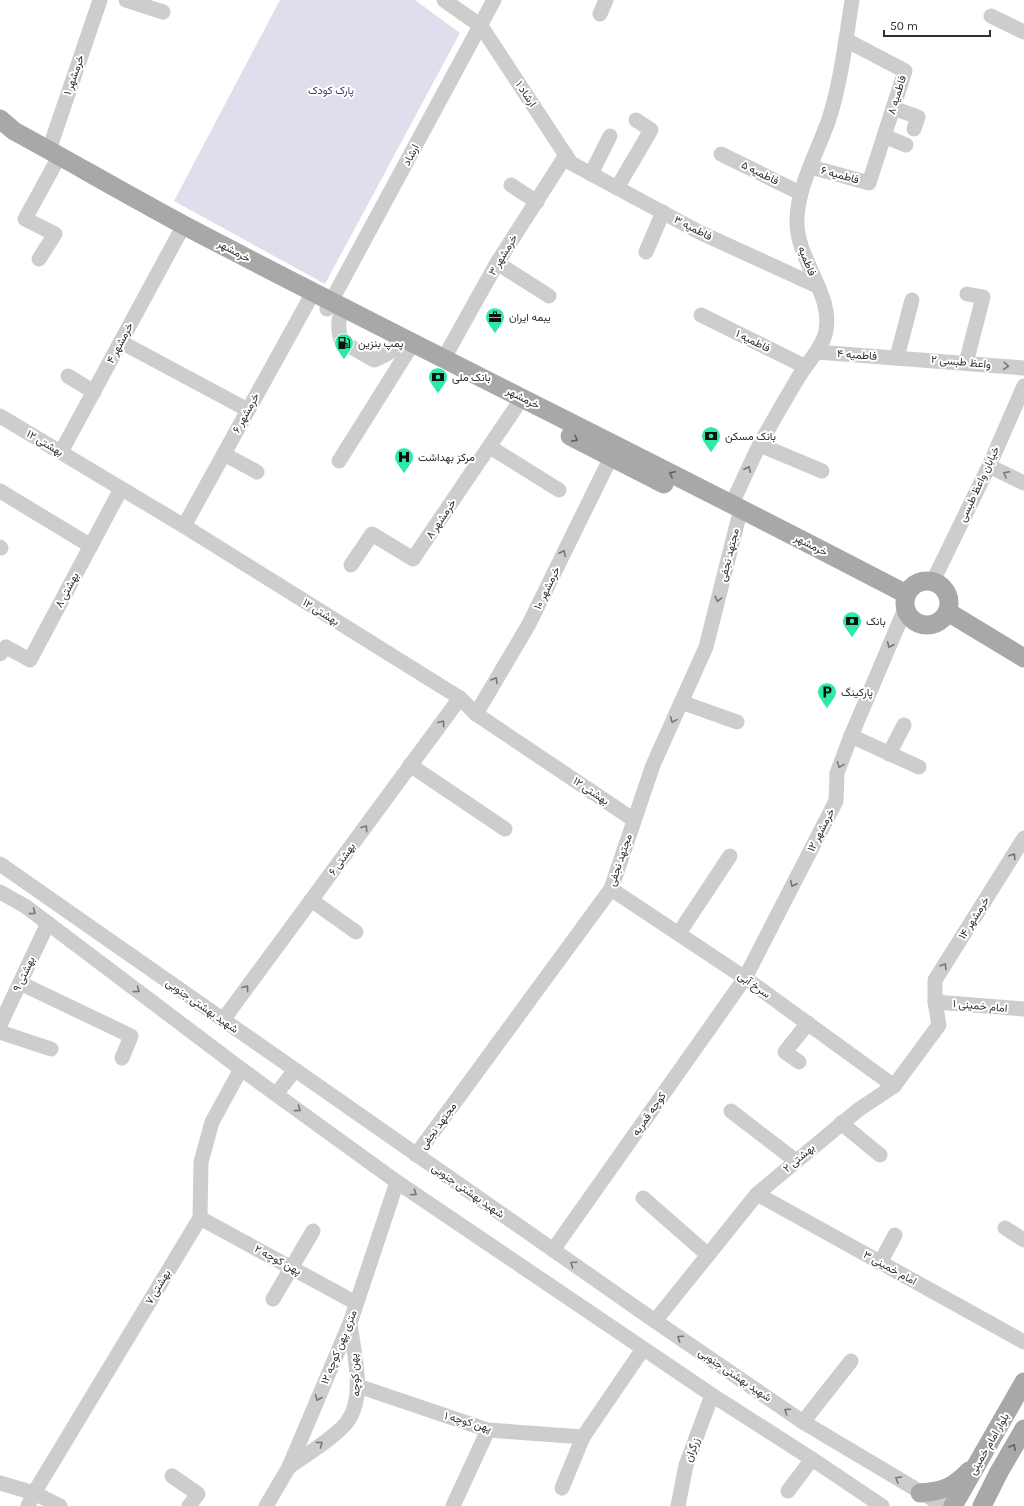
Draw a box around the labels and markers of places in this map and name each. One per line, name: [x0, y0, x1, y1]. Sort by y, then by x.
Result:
office icon: یبمه ایران: [484, 306, 506, 334]
place label: یبمه ایران: [509, 311, 551, 324]
fuel station icon: پمپ بنزین: [333, 332, 355, 360]
place label: پمپ بنزین: [358, 337, 404, 351]
bank icon: بانک ملی: [427, 366, 449, 394]
place label: بانک ملی: [452, 371, 491, 384]
bank icon: بانک مسکن: [700, 425, 722, 453]
place label: بانک مسکن: [725, 430, 776, 443]
hospital icon: مرکز بهداشت: [393, 446, 415, 474]
place label: مرکز بهداشت: [418, 451, 475, 464]
bank icon: بانک: [841, 610, 863, 638]
place label: بانک: [866, 615, 886, 628]
parking icon: پارکینگ: [816, 681, 838, 709]
place label: پارکینگ: [841, 686, 873, 700]

